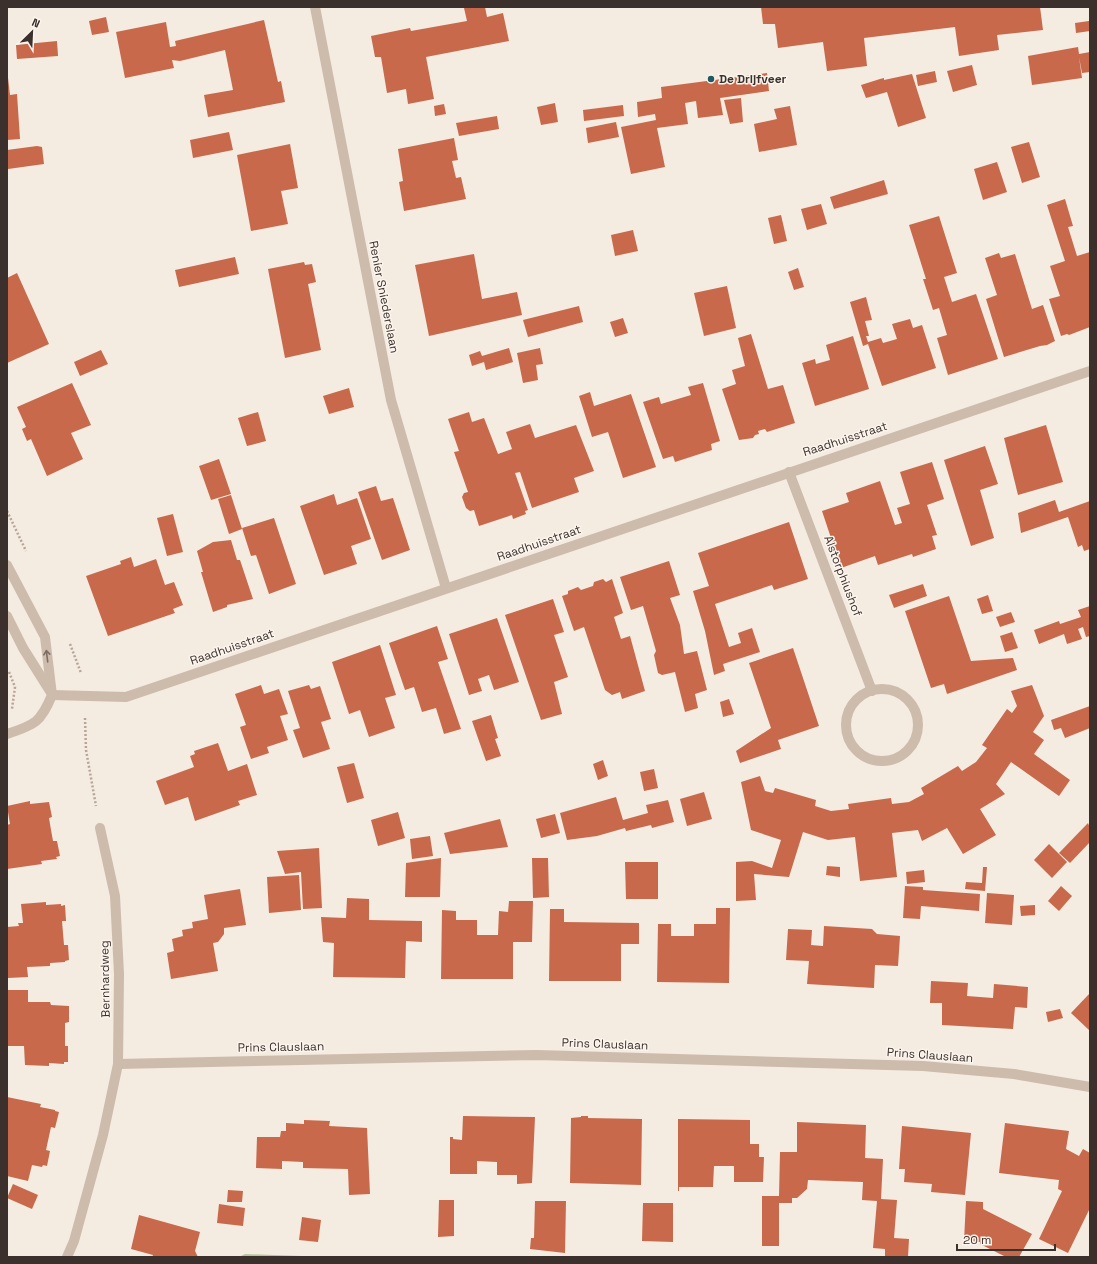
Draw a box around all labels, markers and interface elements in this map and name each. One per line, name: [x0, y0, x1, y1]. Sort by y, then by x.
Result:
north arrow: [12, 12, 52, 52]
text: N: [30, 15, 42, 31]
place label: De Drijfveer: [719, 71, 787, 87]
marker: De Drijfveer: [706, 74, 716, 84]
street label: Renier Sniederslaan: [365, 239, 403, 355]
street label: Raadhuisstraat: [801, 418, 889, 460]
street label: Raadhuisstraat: [495, 521, 583, 565]
street label: Alstorphiushof: [820, 533, 866, 619]
street label: Raadhuisstraat: [188, 625, 276, 669]
one-way arrow: [43, 650, 51, 663]
street label: Bernhardweg: [96, 940, 114, 1018]
street label: Prins Clauslaan: [561, 1034, 649, 1054]
street label: Prins Clauslaan: [238, 1038, 324, 1056]
street label: Prins Clauslaan: [886, 1044, 974, 1066]
scale bar: [957, 1226, 1055, 1252]
text: 20 m: [963, 1232, 991, 1248]

